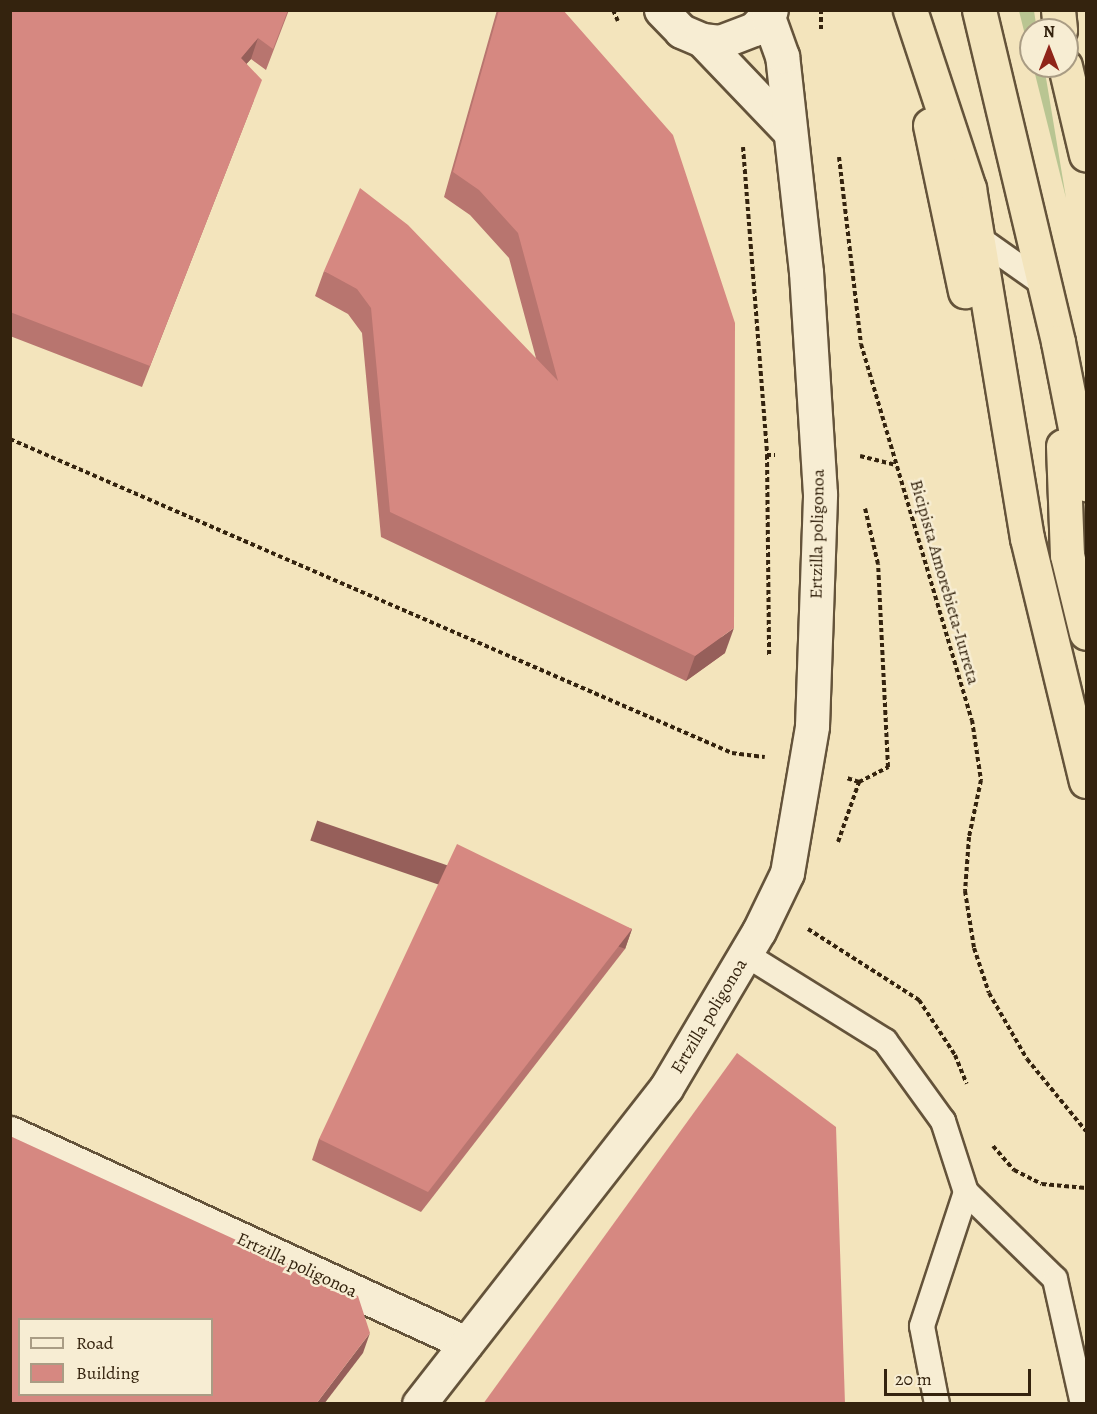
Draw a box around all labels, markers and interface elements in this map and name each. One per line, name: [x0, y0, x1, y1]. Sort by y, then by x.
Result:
north arrow: [1019, 18, 1079, 78]
text: N: [1043, 21, 1055, 43]
street label: Ertzilla poligonoa: [805, 469, 829, 599]
street label: Bicipista Amorebieta-Iurreta: [905, 477, 985, 687]
street label: Ertzilla poligonoa: [666, 955, 752, 1077]
street label: Ertzilla poligonoa: [233, 1228, 361, 1302]
legend: [18, 1318, 213, 1396]
text: Road: [76, 1331, 113, 1355]
scale bar: [887, 1357, 1034, 1395]
text: Building: [76, 1361, 140, 1385]
text: 20 m: [895, 1367, 932, 1391]

